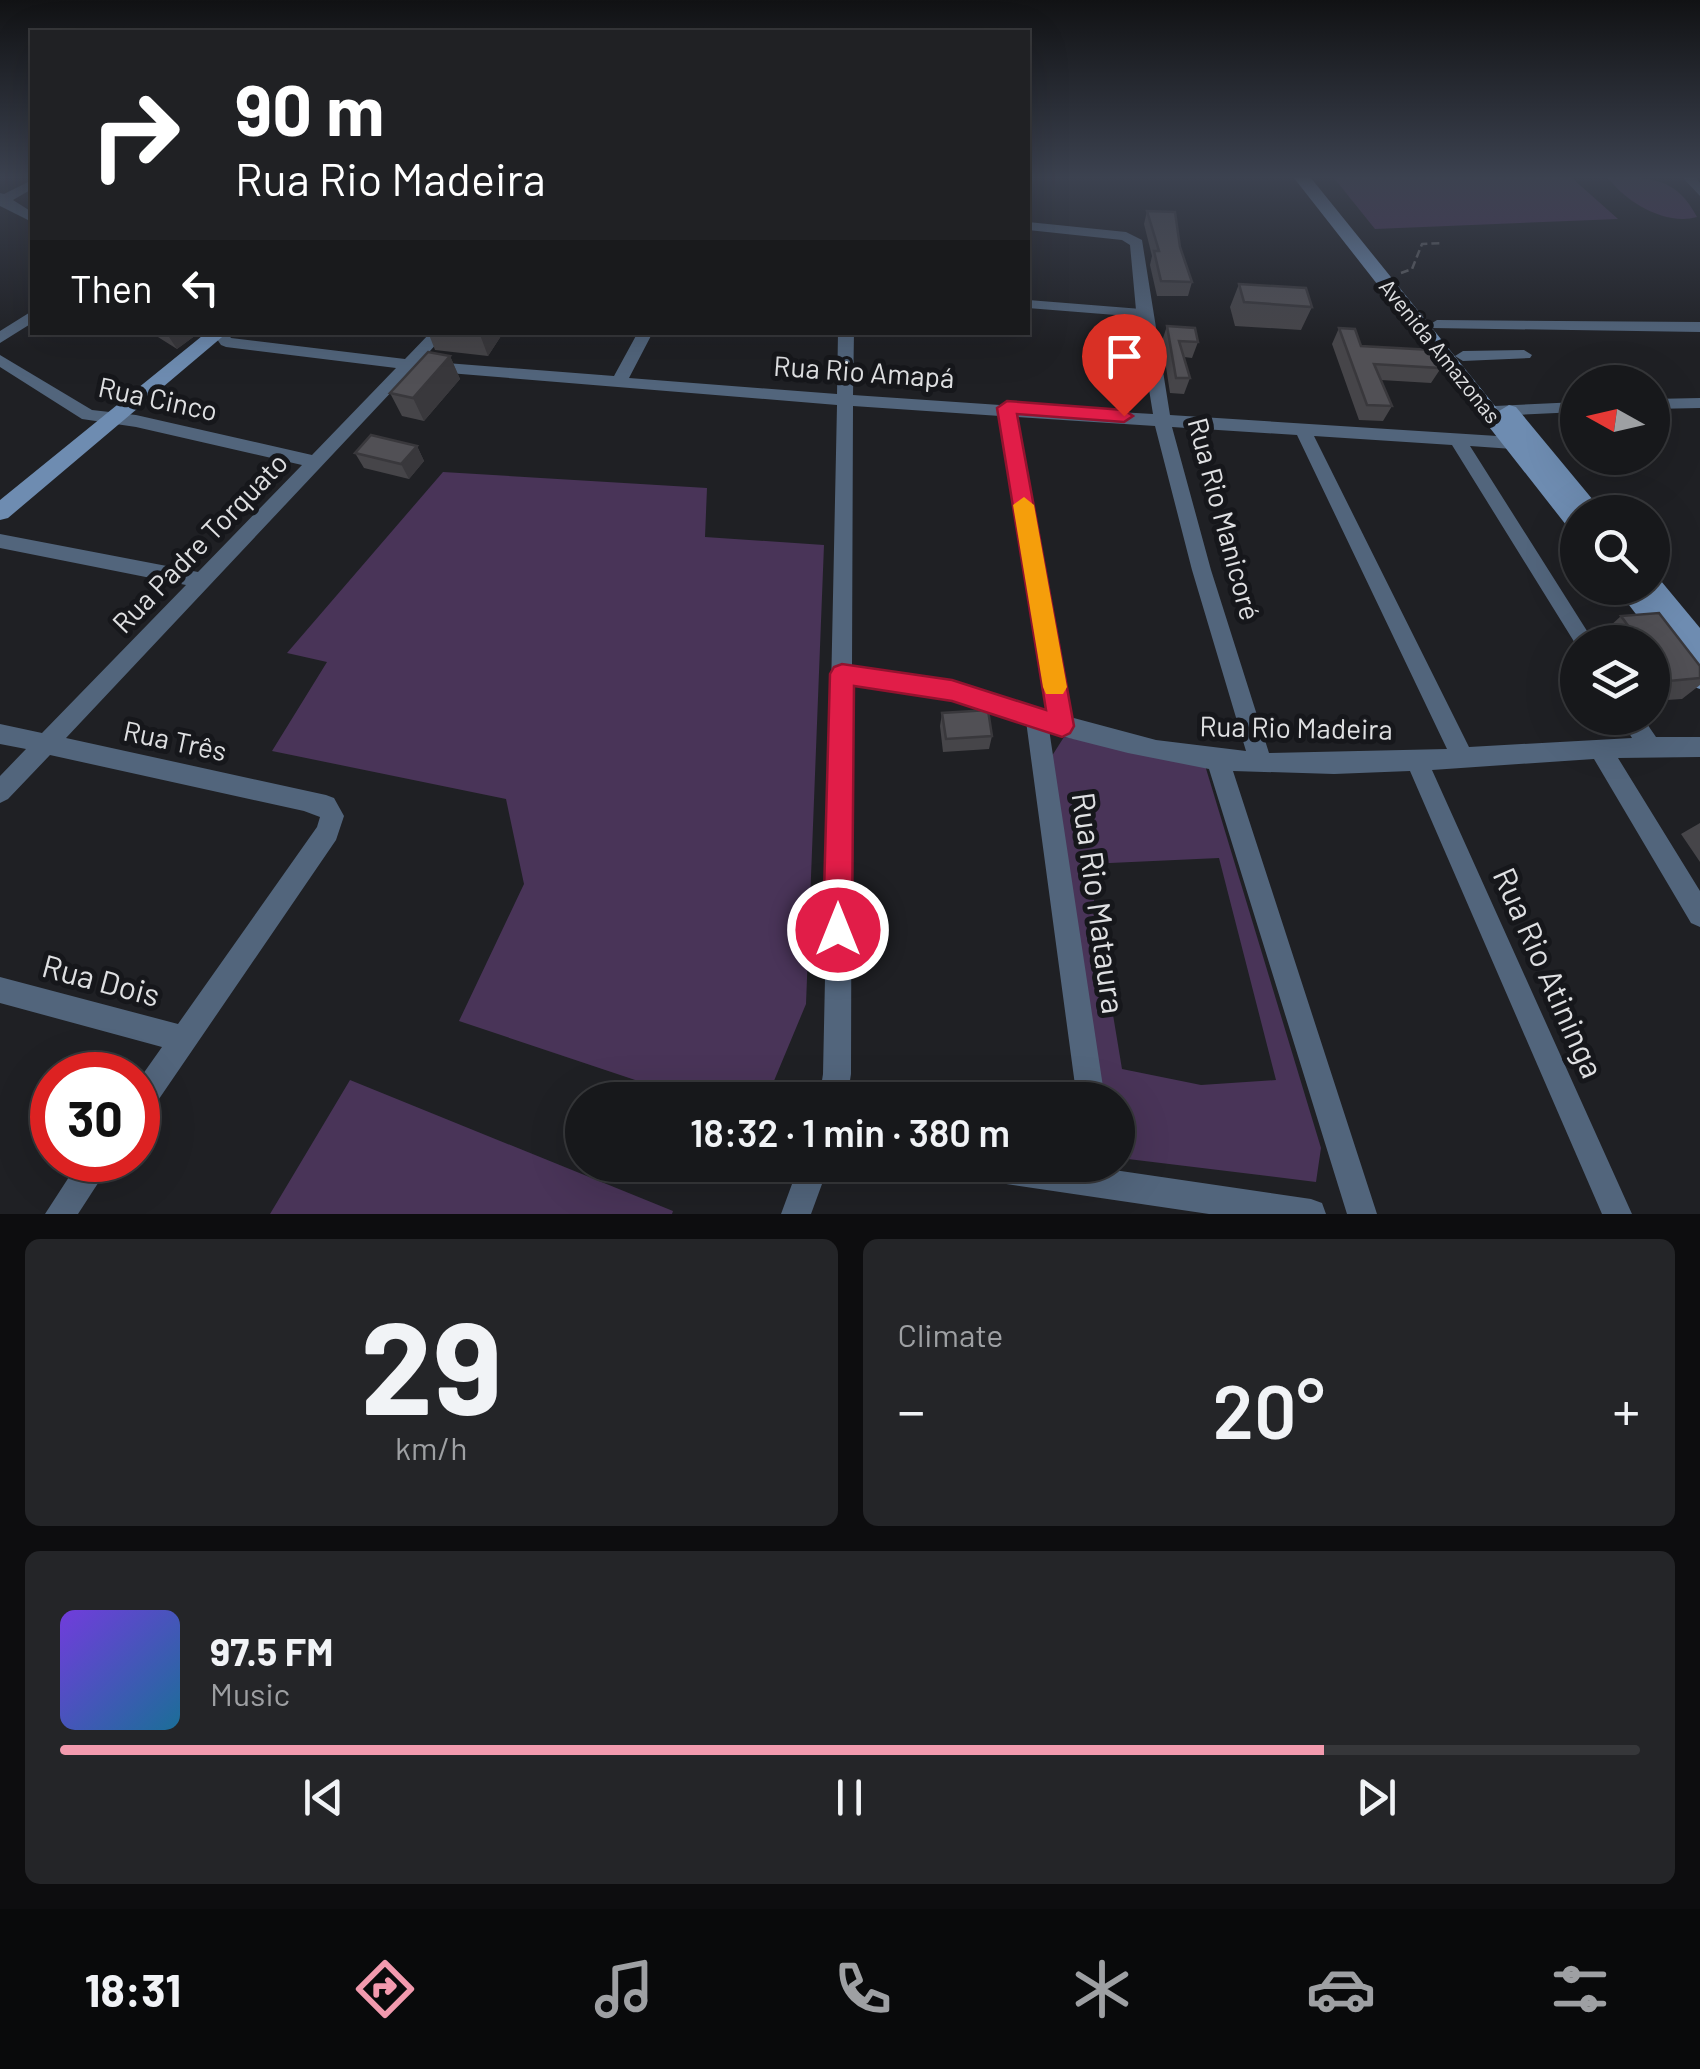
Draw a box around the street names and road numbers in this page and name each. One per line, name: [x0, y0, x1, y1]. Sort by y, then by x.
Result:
street label: Avenida Amazonas: [1375, 273, 1507, 428]
street label: Rua Rio Amapá: [772, 348, 956, 394]
street label: Rua Cinco: [96, 369, 221, 427]
street label: Rua Rio Manicoré: [1182, 414, 1268, 624]
street label: Rua Padre Torquato: [105, 445, 294, 640]
street label: Rua Rio Madeira: [1199, 708, 1393, 746]
street label: Rua Três: [120, 713, 230, 768]
street label: Rua Rio Mataura: [1066, 790, 1134, 1016]
street label: Rua Rio Atininga: [1486, 861, 1613, 1083]
street label: Rua Dois: [39, 945, 165, 1013]

